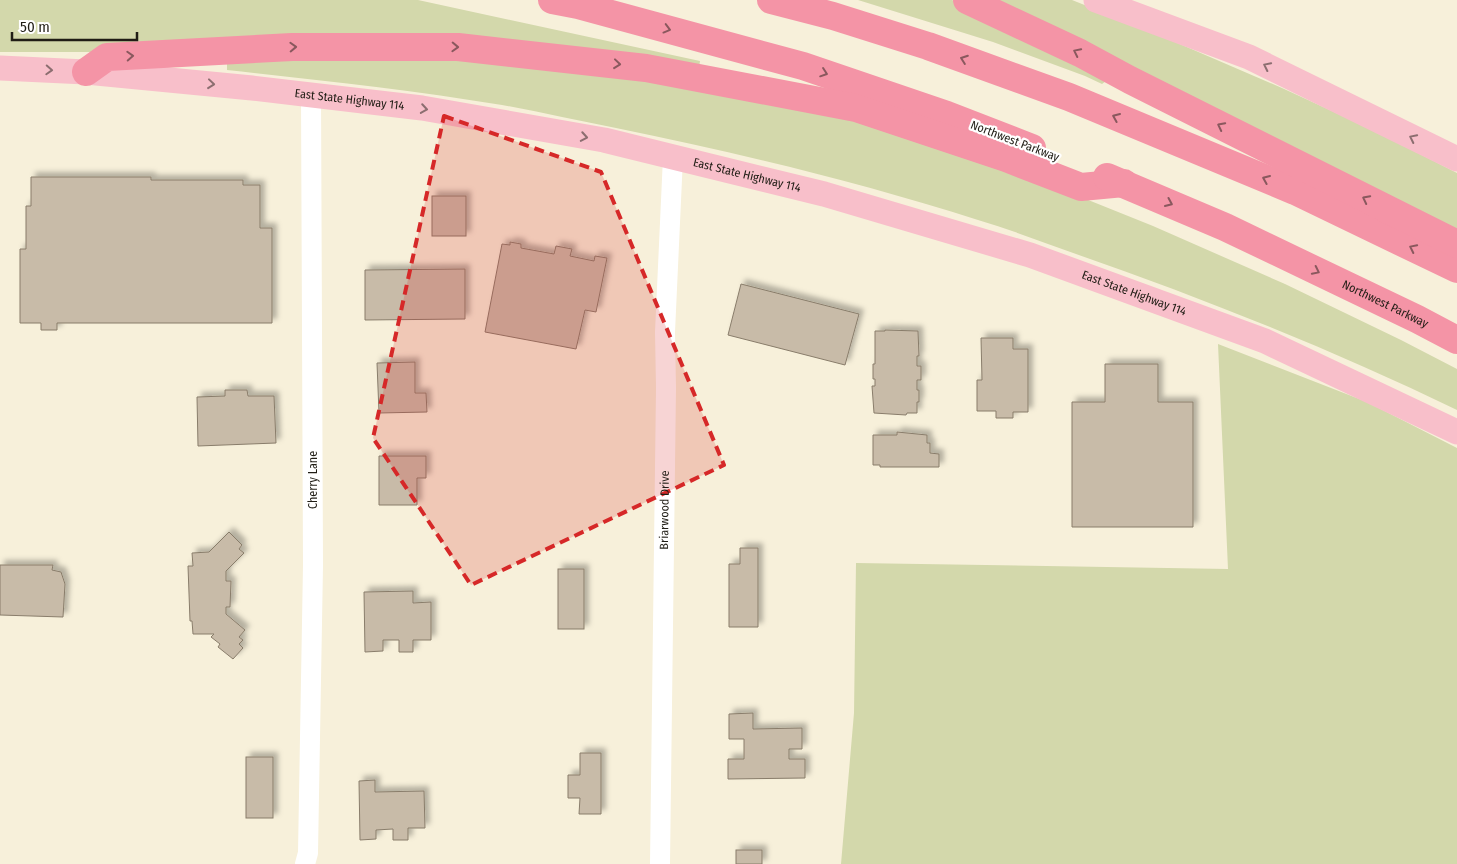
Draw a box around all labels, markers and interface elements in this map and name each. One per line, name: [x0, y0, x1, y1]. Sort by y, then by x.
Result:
scale bar: [12, 10, 138, 42]
text: 50 m: [20, 18, 50, 36]
one-way arrow: [663, 23, 672, 34]
one-way arrow: [289, 42, 297, 52]
one-way arrow: [452, 42, 459, 52]
one-way arrow: [1073, 48, 1082, 58]
one-way arrow: [127, 51, 135, 62]
one-way arrow: [960, 55, 969, 65]
one-way arrow: [613, 58, 621, 69]
one-way arrow: [1264, 62, 1273, 72]
one-way arrow: [45, 65, 53, 76]
one-way arrow: [819, 67, 827, 77]
one-way arrow: [207, 78, 215, 89]
street label: East State Highway 114: [294, 86, 405, 113]
one-way arrow: [420, 103, 428, 113]
one-way arrow: [1112, 113, 1121, 123]
street label: Northwest Parkway: [969, 118, 1062, 165]
one-way arrow: [1217, 122, 1226, 132]
one-way arrow: [580, 131, 589, 141]
one-way arrow: [1409, 134, 1418, 144]
street label: East State Highway 114: [692, 155, 802, 195]
one-way arrow: [1262, 175, 1271, 186]
one-way arrow: [1363, 195, 1372, 205]
one-way arrow: [1164, 196, 1173, 207]
one-way arrow: [1409, 244, 1418, 255]
one-way arrow: [1311, 265, 1320, 275]
street label: East State Highway 114: [1080, 268, 1188, 319]
street label: Northwest Parkway: [1340, 277, 1431, 331]
street label: Cherry Lane: [306, 451, 320, 509]
street label: Briarwood Drive: [657, 470, 672, 550]

